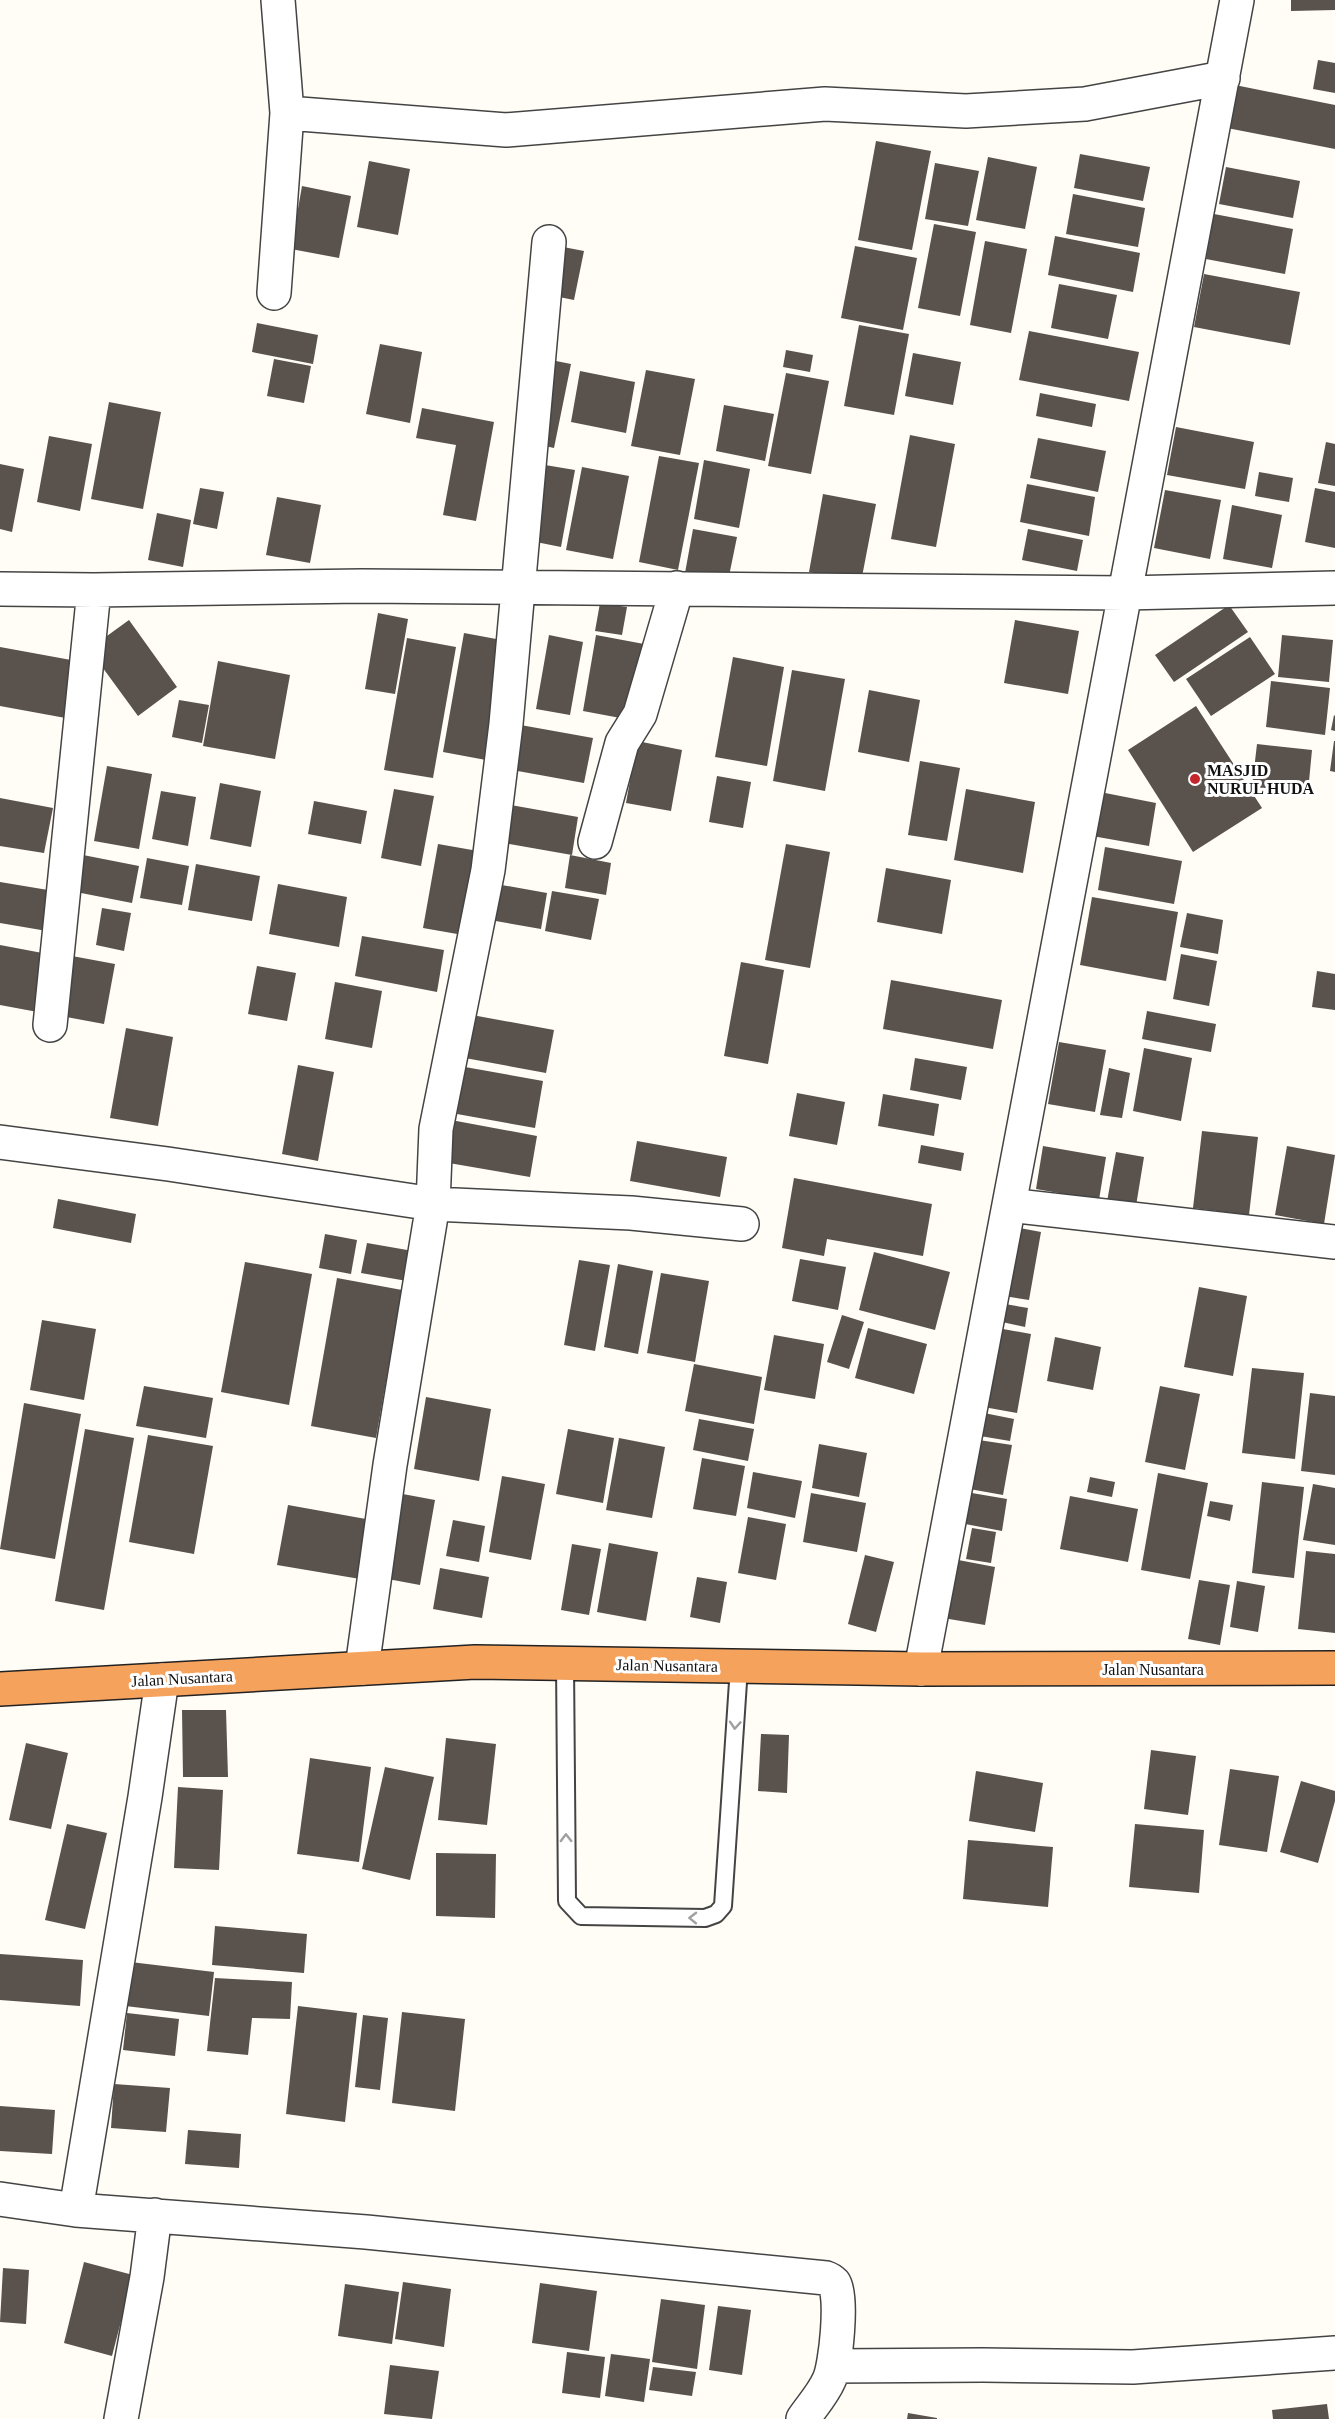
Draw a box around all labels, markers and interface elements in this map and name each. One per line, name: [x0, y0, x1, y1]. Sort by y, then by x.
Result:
place label: MASJID NURUL HUDA: [1207, 762, 1315, 797]
marker: MASJID NURUL HUDA: [1188, 772, 1202, 786]
street label: Jalan Nusantara: [616, 1656, 718, 1675]
street label: Jalan Nusantara: [1102, 1661, 1204, 1678]
street label: Jalan Nusantara: [131, 1667, 233, 1690]
one-way arrow: [729, 1720, 742, 1729]
one-way arrow: [560, 1834, 573, 1843]
one-way arrow: [688, 1911, 697, 1924]

